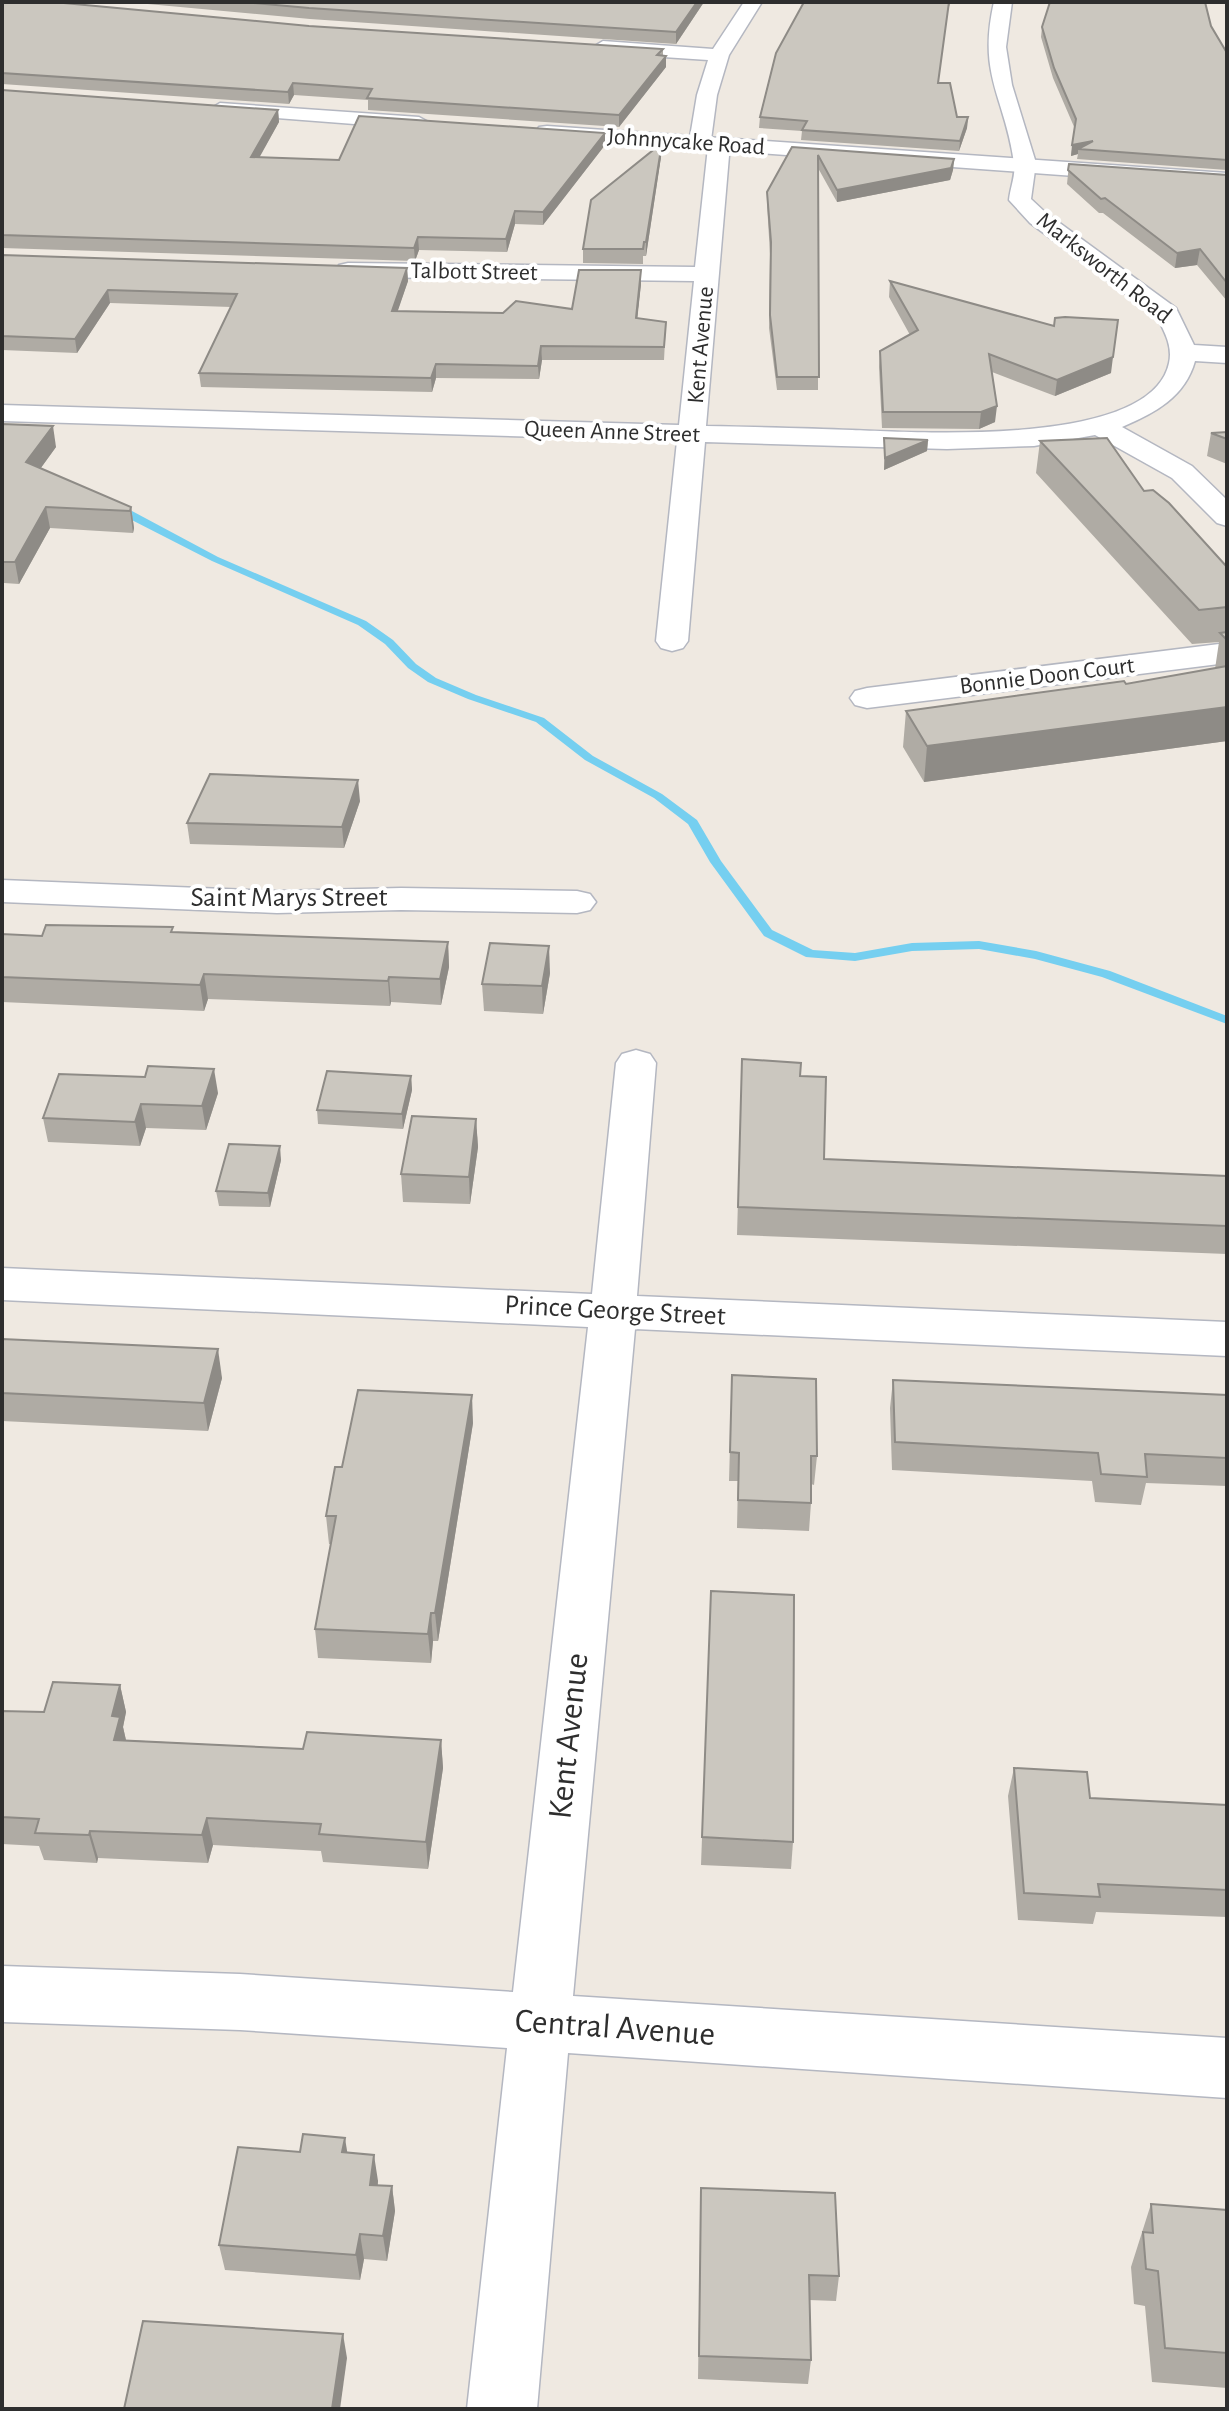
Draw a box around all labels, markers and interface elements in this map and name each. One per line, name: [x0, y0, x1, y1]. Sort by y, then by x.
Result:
street label: Johnnycake Road: [606, 125, 766, 159]
street label: Marksworth Road: [1032, 208, 1176, 328]
street label: Talbott Street: [410, 259, 538, 285]
street label: Kent Avenue: [684, 285, 718, 405]
street label: Queen Anne Street: [524, 417, 701, 447]
street label: Bonnie Doon Court: [958, 653, 1136, 699]
street label: Saint Marys Street: [190, 884, 388, 912]
street label: Prince George Street: [504, 1291, 726, 1331]
street label: Kent Avenue: [543, 1651, 595, 1821]
street label: Central Avenue: [514, 2004, 716, 2052]

